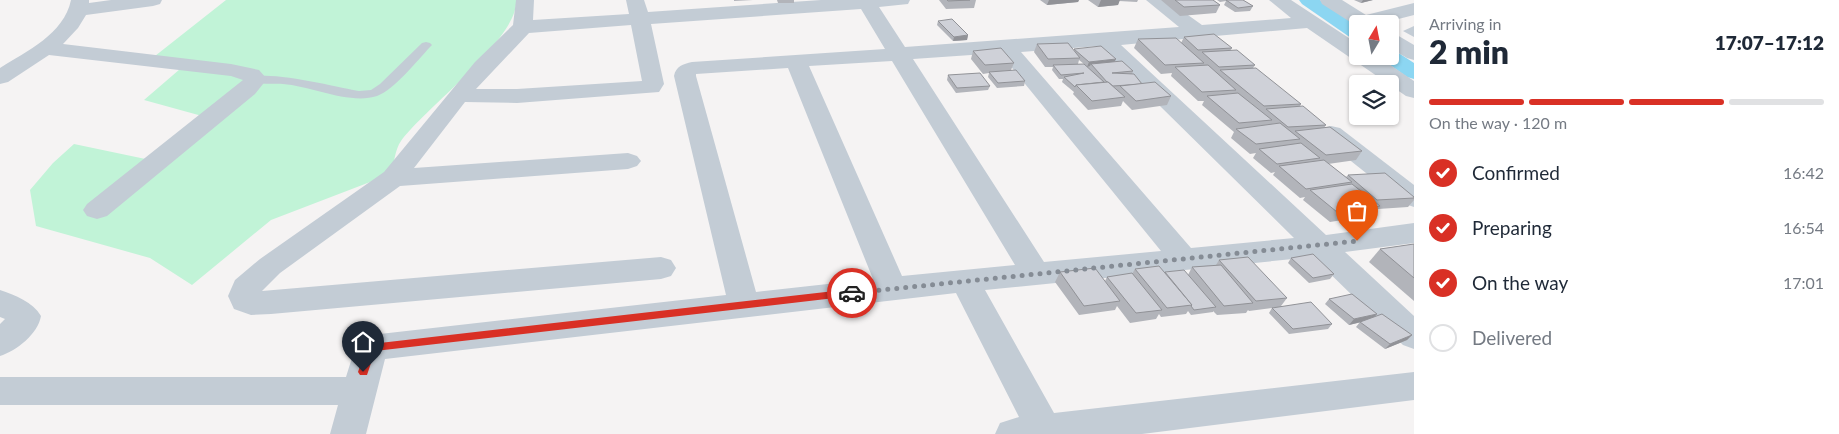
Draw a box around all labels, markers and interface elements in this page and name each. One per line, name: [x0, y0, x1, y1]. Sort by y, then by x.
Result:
text: Arriving in: [1429, 14, 1502, 33]
north arrow: [1349, 15, 1399, 65]
map controls: [1349, 15, 1399, 125]
text: 17:07–17:12: [1715, 31, 1824, 54]
text: 2 min: [1429, 32, 1509, 71]
button: layers: [1349, 75, 1399, 125]
text: On the way · 120 m: [1429, 113, 1567, 132]
icon: check: [1429, 159, 1457, 187]
text: Confirmed: [1472, 161, 1560, 184]
text: 16:42: [1783, 163, 1824, 182]
pin: [1336, 190, 1378, 241]
icon: bag: [1343, 197, 1371, 225]
icon: check: [1429, 214, 1457, 242]
text: Preparing: [1472, 216, 1552, 239]
text: 16:54: [1783, 218, 1824, 237]
courier: [827, 268, 877, 318]
icon: check: [1429, 269, 1457, 297]
text: On the way: [1472, 271, 1568, 294]
text: 17:01: [1783, 273, 1824, 292]
icon: car: [838, 279, 866, 307]
pin: [342, 321, 384, 372]
text: Delivered: [1472, 326, 1552, 349]
icon: home: [349, 328, 377, 356]

